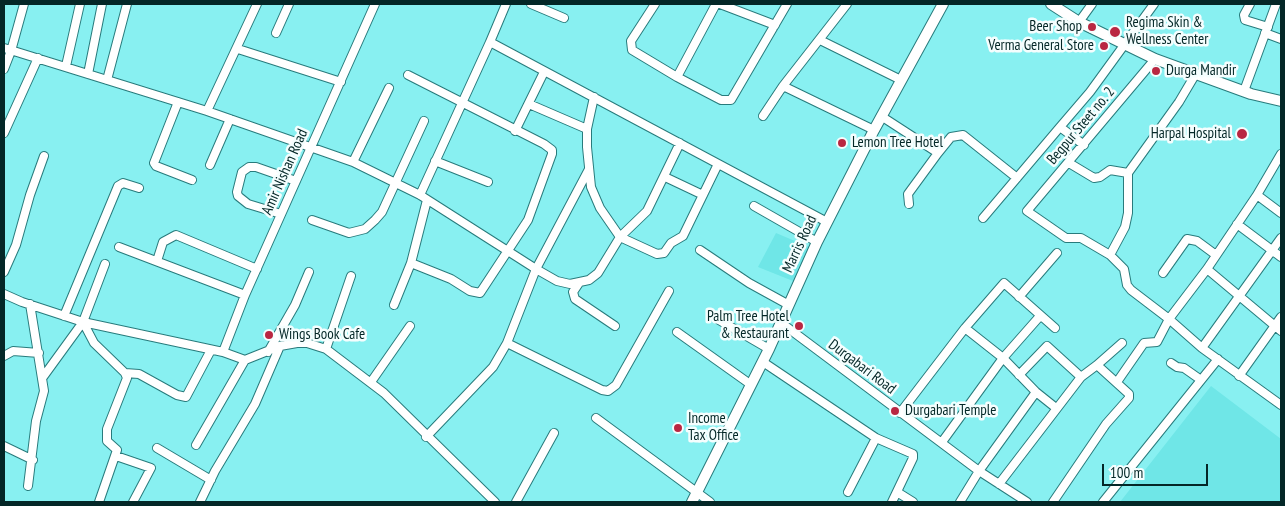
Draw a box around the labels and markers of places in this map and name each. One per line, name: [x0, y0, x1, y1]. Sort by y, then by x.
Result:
place label: Regima Skin & Wellness Center: [1126, 14, 1208, 49]
place label: Beer Shop: [1029, 18, 1082, 36]
marker: Beer Shop: [1086, 21, 1098, 33]
marker: Regima Skin & Wellness Center: [1108, 25, 1122, 39]
place label: Verma General Store: [988, 37, 1094, 55]
marker: Verma General Store: [1098, 40, 1110, 52]
place label: Durga Mandir: [1166, 62, 1236, 80]
marker: Durga Mandir: [1150, 65, 1162, 77]
place label: Harpal Hospital: [1151, 125, 1231, 143]
marker: Harpal Hospital: [1235, 127, 1249, 141]
place label: Lemon Tree Hotel: [852, 134, 943, 152]
marker: Lemon Tree Hotel: [836, 137, 848, 149]
place label: Palm Tree Hotel & Restaurant: [707, 308, 789, 343]
marker: Palm Tree Hotel & Restaurant: [793, 320, 805, 332]
place label: Wings Book Cafe: [279, 326, 365, 344]
marker: Wings Book Cafe: [263, 329, 275, 341]
place label: Durgabari Temple: [905, 402, 996, 420]
marker: Durgabari Temple: [889, 405, 901, 417]
place label: Income Tax Office: [688, 410, 739, 445]
marker: Income Tax Office: [672, 422, 684, 434]

